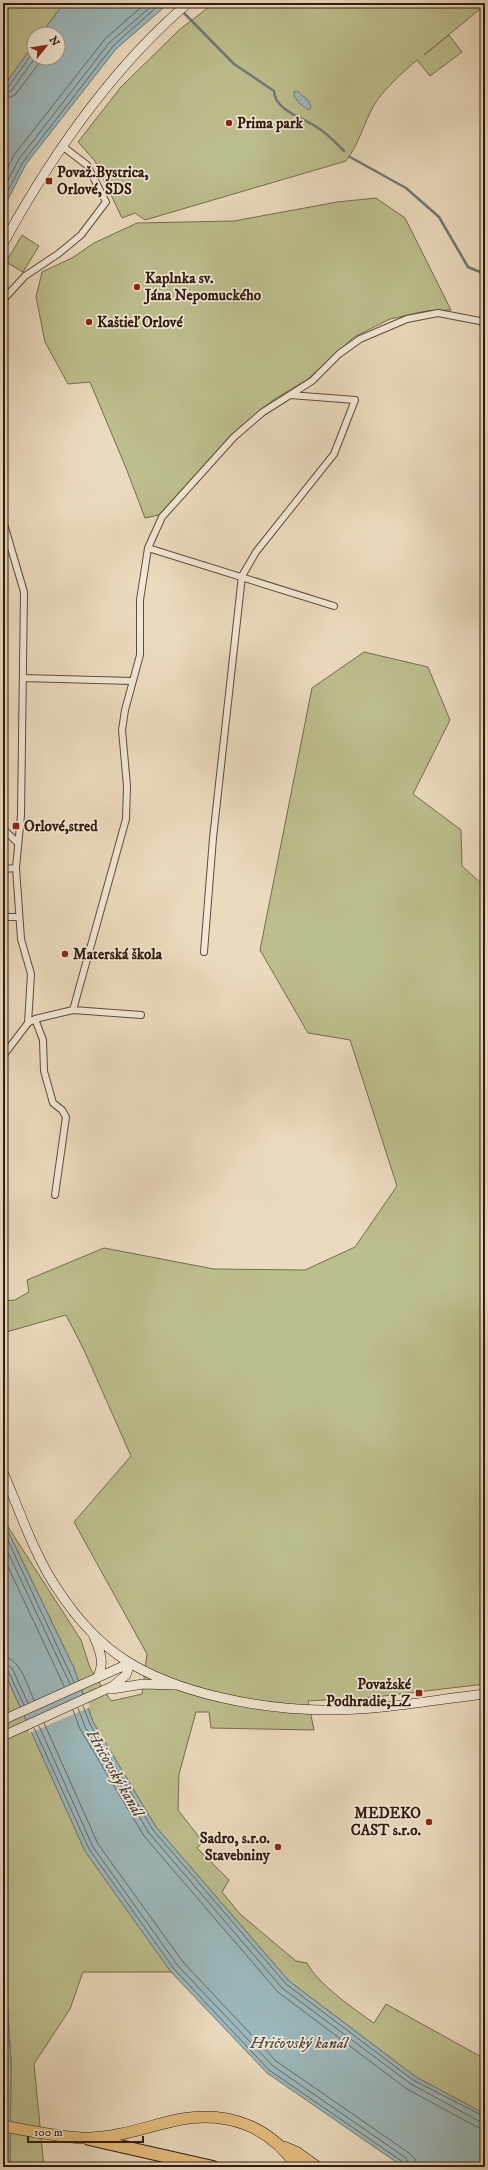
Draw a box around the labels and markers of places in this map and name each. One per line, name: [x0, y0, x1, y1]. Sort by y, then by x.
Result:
place label: Prima park: [237, 114, 303, 133]
marker: Prima park: [224, 118, 234, 128]
place label: Považ.Bystrica, Orlové, SDS: [57, 163, 149, 199]
marker: Považ.Bystrica, Orlové, SDS: [44, 176, 54, 186]
place label: Kaplnka sv. Jána Nepomuckého: [143, 269, 262, 305]
marker: Kaplnka sv. Jána Nepomuckého: [132, 282, 142, 292]
place label: Kaštieľ Orlové: [97, 313, 183, 332]
marker: Kaštieľ Orlové: [84, 317, 94, 327]
place label: Orlové,stred: [24, 817, 98, 836]
marker: Orlové,stred: [11, 821, 21, 831]
place label: Materská škola: [73, 945, 163, 964]
marker: Materská škola: [60, 949, 70, 959]
place label: Považské Podhradie,LZ: [326, 1675, 412, 1711]
marker: Považské Podhradie,LZ: [414, 1688, 424, 1698]
place label: MEDEKO CAST s.r.o.: [351, 1804, 421, 1840]
marker: MEDEKO CAST s.r.o.: [424, 1817, 434, 1827]
place label: Sadro, s.r.o. Stavebniny: [200, 1829, 271, 1865]
marker: Sadro, s.r.o. Stavebniny: [273, 1842, 283, 1852]

